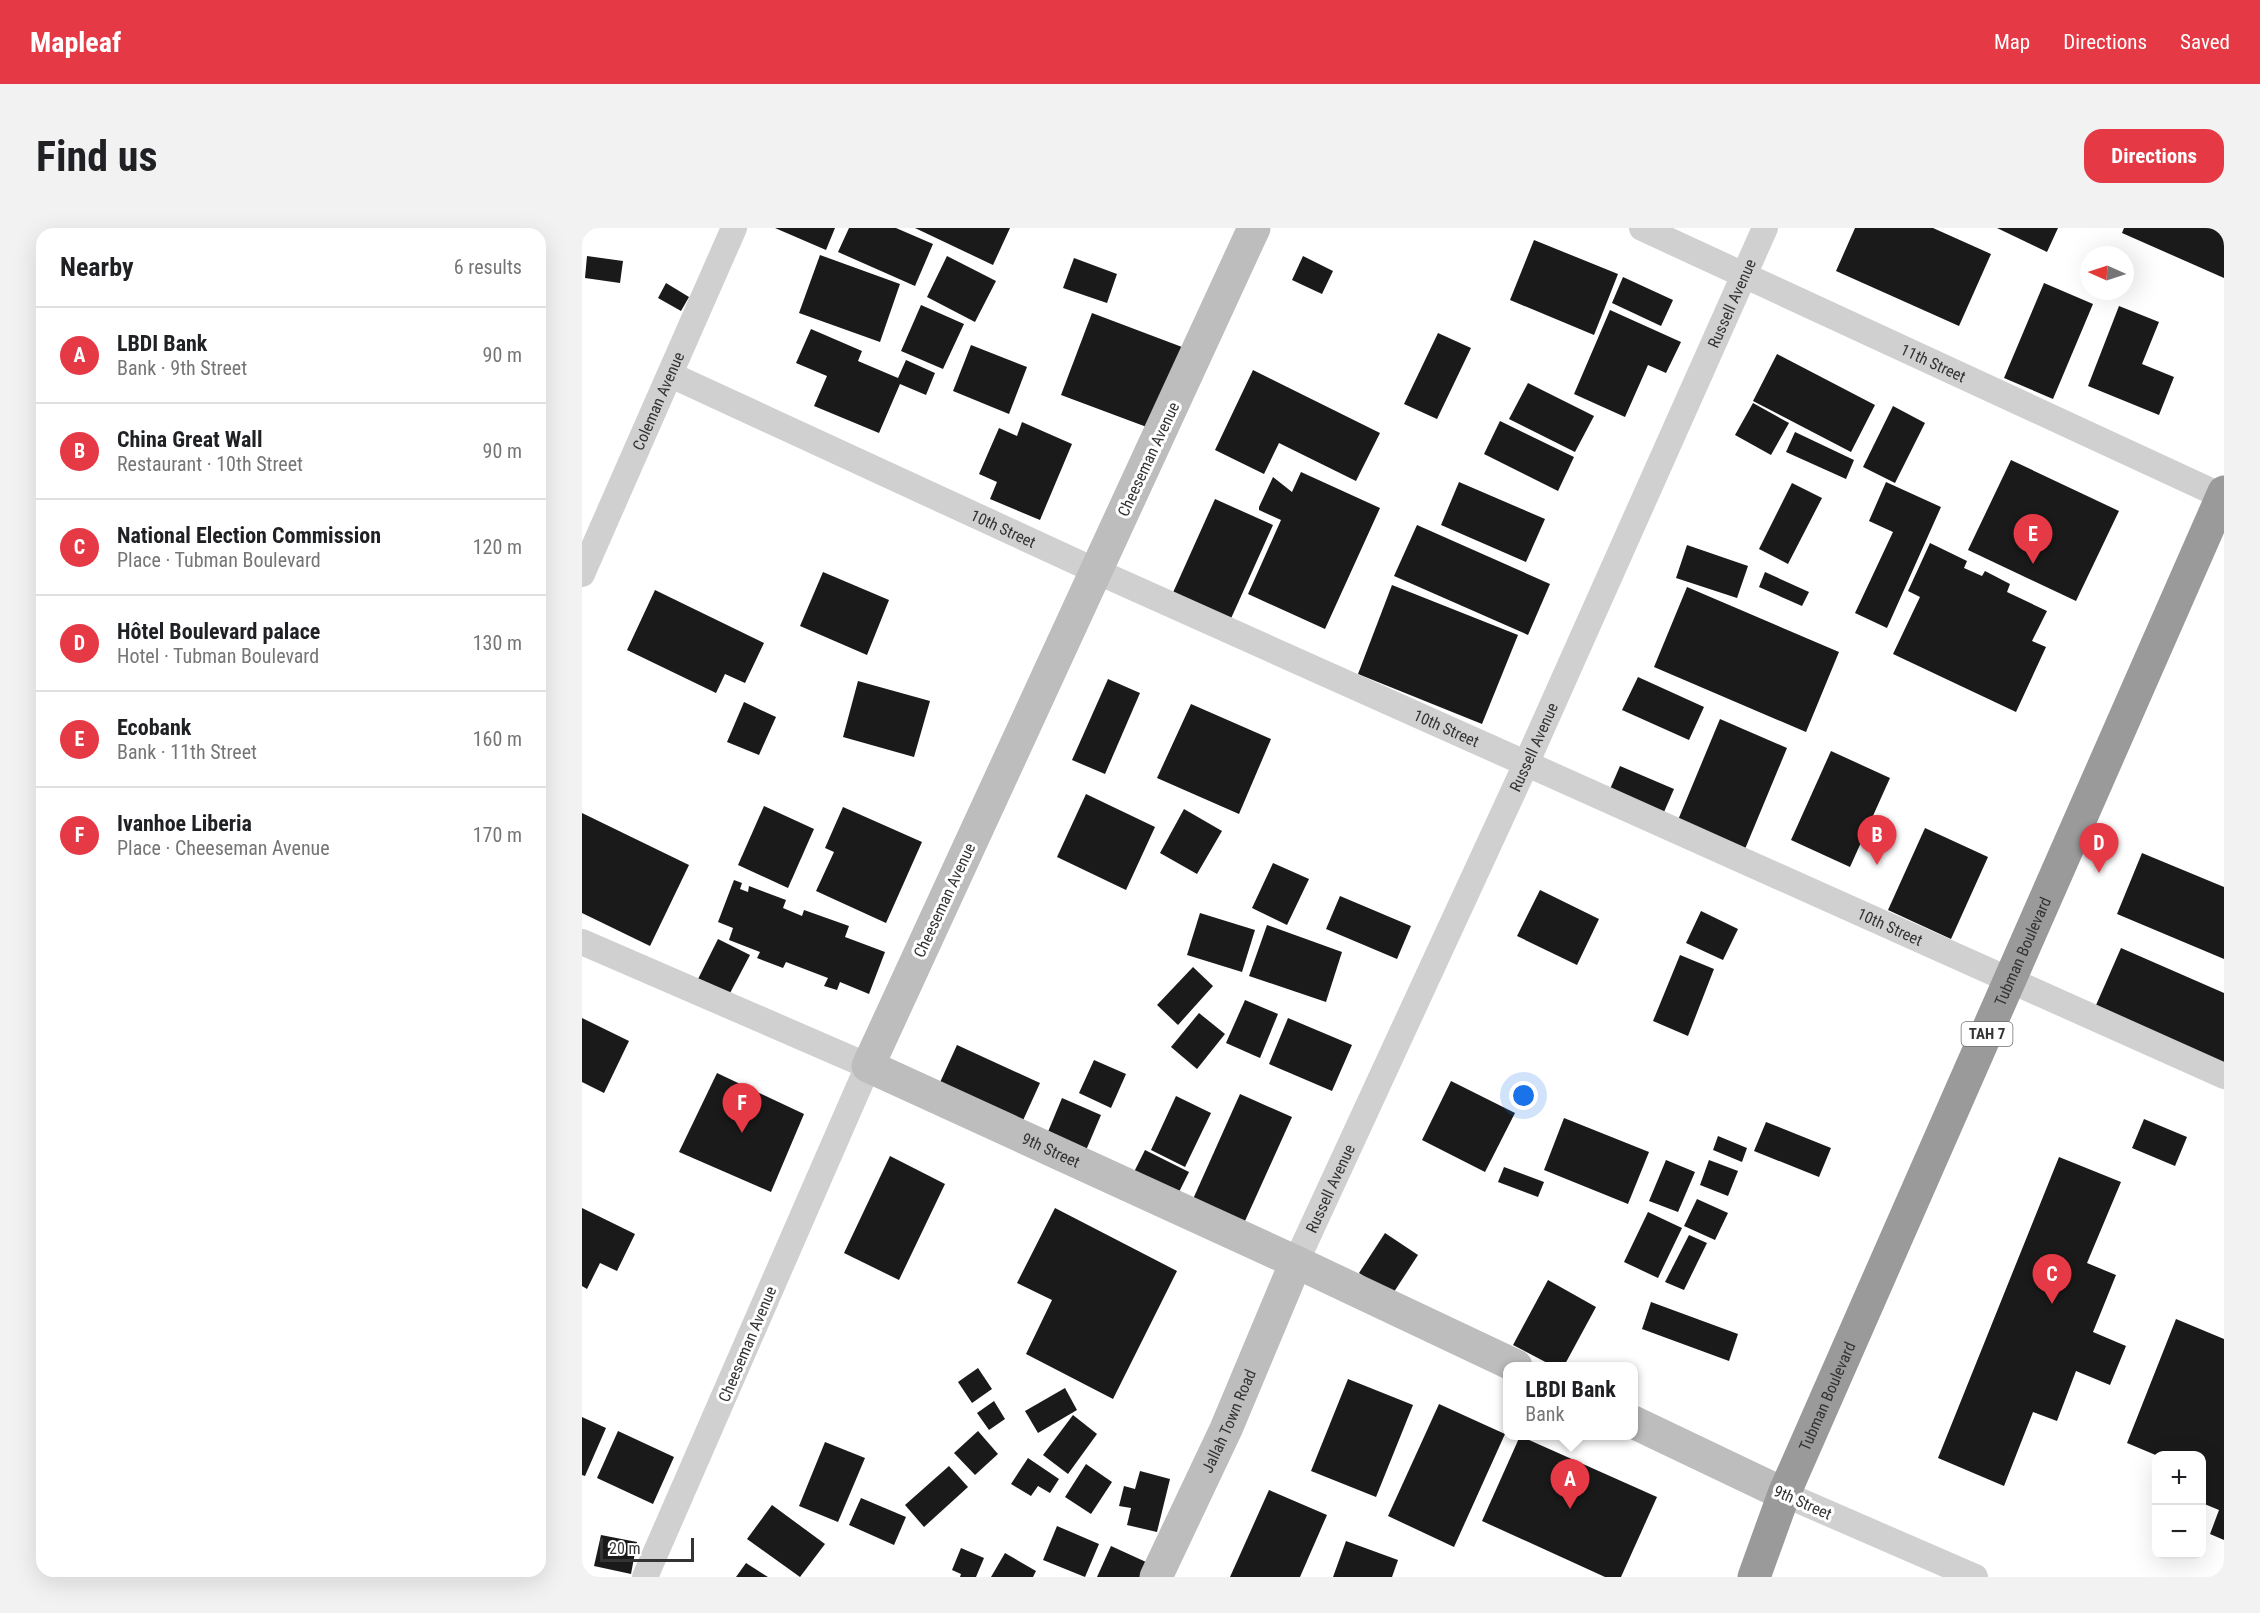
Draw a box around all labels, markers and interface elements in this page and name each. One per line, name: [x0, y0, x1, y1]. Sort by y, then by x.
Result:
text: Mapleaf: [30, 26, 121, 59]
text: Map: [1994, 30, 2030, 54]
text: Directions: [2063, 30, 2147, 54]
text: Saved: [2180, 30, 2230, 54]
button: Directions: [2084, 129, 2224, 183]
text: Find us: [36, 132, 157, 181]
north arrow: [2080, 246, 2134, 300]
text: Nearby: [60, 252, 134, 282]
text: 6 results: [454, 255, 522, 279]
street label: Russell Avenue: [1704, 256, 1760, 351]
text: LBDI Bank: [117, 331, 207, 356]
street label: 11th Street: [1898, 340, 1969, 386]
text: A: [74, 343, 85, 367]
text: 90 m: [483, 343, 522, 367]
street label: Coleman Avenue: [629, 349, 688, 453]
text: Bank · 9th Street: [117, 356, 247, 380]
street label: Cheeseman Avenue: [1114, 399, 1183, 519]
text: China Great Wall: [117, 427, 262, 452]
text: B: [74, 439, 85, 463]
text: 90 m: [483, 439, 522, 463]
text: Restaurant · 10th Street: [117, 452, 303, 476]
street label: 10th Street: [968, 506, 1039, 552]
pin: E: [2014, 514, 2052, 564]
text: National Election Commission: [117, 523, 381, 548]
text: C: [74, 535, 85, 559]
text: 120 m: [473, 535, 522, 559]
text: Place · Tubman Boulevard: [117, 548, 321, 572]
text: Hôtel Boulevard palace: [117, 619, 320, 644]
text: D: [74, 631, 85, 655]
text: 130 m: [473, 631, 522, 655]
text: Hotel · Tubman Boulevard: [117, 644, 319, 668]
street label: Russell Avenue: [1506, 700, 1562, 795]
street label: 10th Street: [1411, 705, 1482, 751]
text: Ecobank: [117, 715, 191, 740]
text: E: [75, 727, 84, 751]
text: 160 m: [473, 727, 522, 751]
text: Bank · 11th Street: [117, 740, 257, 764]
text: Ivanhoe Liberia: [117, 811, 252, 836]
pin: B: [1858, 816, 1896, 865]
text: F: [75, 823, 84, 847]
text: 170 m: [473, 823, 522, 847]
pin: D: [2080, 824, 2119, 873]
text: Place · Cheeseman Avenue: [117, 836, 330, 860]
street label: Cheeseman Avenue: [910, 840, 979, 960]
street label: Tubman Boulevard: [1991, 894, 2055, 1009]
street label: 10th Street: [1854, 904, 1926, 950]
road number: TAH 7: [1962, 1022, 2012, 1046]
your location: [1509, 1081, 1538, 1110]
pin: F: [722, 1084, 762, 1133]
street label: 9th Street: [1019, 1129, 1083, 1172]
street label: Russell Avenue: [1302, 1141, 1359, 1236]
pin: C: [2032, 1254, 2072, 1304]
street label: Cheeseman Avenue: [715, 1284, 780, 1405]
street label: Tubman Boulevard: [1795, 1339, 1860, 1454]
popup: [1503, 1362, 1638, 1440]
street label: Jallah Town Road: [1198, 1367, 1260, 1476]
text: LBDI Bank: [1525, 1377, 1616, 1402]
text: Bank: [1525, 1402, 1565, 1426]
map controls: [2152, 1451, 2206, 1559]
button: +: [2152, 1451, 2206, 1505]
pin: A: [1550, 1460, 1590, 1509]
street label: 9th Street: [1771, 1481, 1835, 1524]
button: −: [2152, 1505, 2206, 1559]
scale bar: [600, 1535, 694, 1562]
text: 20 m: [609, 1539, 641, 1558]

